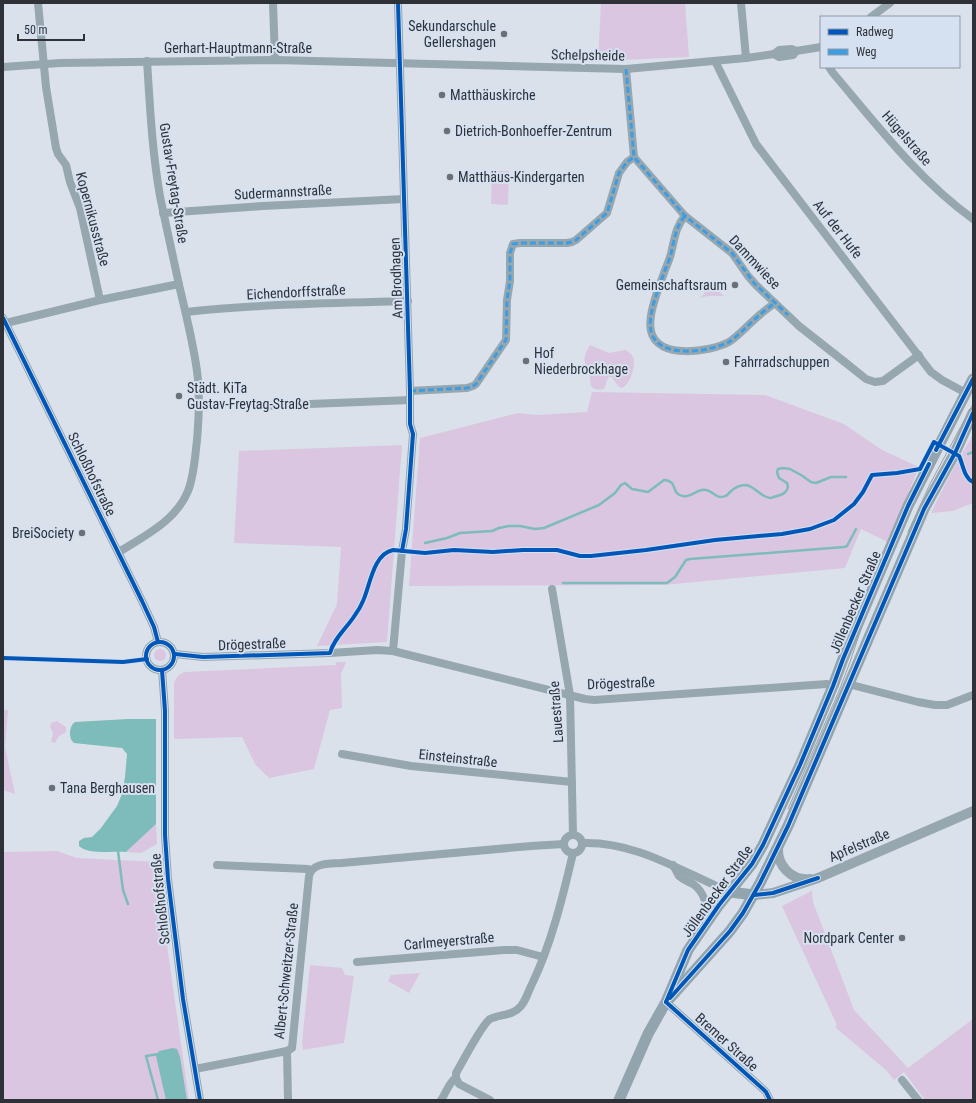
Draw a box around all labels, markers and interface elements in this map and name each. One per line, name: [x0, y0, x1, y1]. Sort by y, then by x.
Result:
scale bar: [18, 16, 84, 42]
legend: [820, 16, 960, 68]
place label: Sekundarschule Gellershagen: [408, 18, 496, 50]
text: 50 m: [24, 23, 48, 37]
text: Radweg: [856, 25, 893, 39]
marker: Sekundarschule Gellershagen: [499, 29, 509, 39]
street label: Gerhart-Hauptmann-Straße: [164, 40, 313, 56]
text: Weg: [856, 45, 877, 59]
street label: Schelpsheide: [551, 46, 625, 64]
place label: Matthäuskirche: [450, 87, 536, 103]
marker: Matthäuskirche: [437, 90, 447, 100]
street label: Hügelstraße: [879, 107, 935, 169]
street label: Gustav-Freytag-Straße: [157, 122, 191, 245]
place label: Dietrich-Bonhoeffer-Zentrum: [455, 123, 612, 139]
marker: Dietrich-Bonhoeffer-Zentrum: [442, 126, 452, 136]
place label: Matthäus-Kindergarten: [458, 169, 585, 185]
street label: Kopernikusstraße: [73, 170, 113, 268]
marker: Matthäus-Kindergarten: [445, 172, 455, 182]
street label: Sudermannstraße: [234, 181, 333, 203]
street label: Auf der Hufe: [810, 197, 866, 262]
street label: Dammwiese: [726, 232, 784, 292]
street label: Am Brodhagen: [387, 237, 405, 319]
place label: Gemeinschaftsraum: [616, 277, 727, 293]
marker: Gemeinschaftsraum: [730, 280, 740, 290]
street label: Eichendorffstraße: [246, 281, 346, 303]
place label: Hof Niederbrockhage: [534, 345, 628, 377]
place label: Fahrradschuppen: [734, 354, 829, 370]
marker: Hof Niederbrockhage: [521, 356, 531, 366]
marker: Fahrradschuppen: [721, 357, 731, 367]
place label: Städt. KiTa Gustav-Freytag-Straße: [187, 380, 309, 412]
marker: Städt. KiTa Gustav-Freytag-Straße: [174, 391, 184, 401]
street label: Schloßhofstraße: [65, 429, 119, 519]
place label: BreiSociety: [12, 525, 74, 541]
marker: BreiSociety: [77, 528, 87, 538]
street label: Jöllenbecker Straße: [826, 548, 884, 656]
street label: Drögestraße: [218, 635, 287, 653]
street label: Drögestraße: [587, 674, 656, 692]
street label: Lauestraße: [546, 680, 566, 743]
street label: Einsteinstraße: [418, 746, 499, 770]
place label: Tana Berghausen: [60, 780, 155, 796]
marker: Tana Berghausen: [47, 783, 57, 793]
street label: Apfelstraße: [826, 825, 892, 865]
street label: Jöllenbecker Straße: [678, 842, 756, 940]
street label: Schloßhofstraße: [147, 852, 173, 945]
street label: Albert-Schweitzer-Straße: [271, 902, 301, 1040]
street label: Carlmeyerstraße: [403, 929, 495, 953]
place label: Nordpark Center: [804, 930, 894, 946]
marker: Nordpark Center: [897, 933, 907, 943]
street label: Bremer Straße: [692, 1010, 762, 1075]

